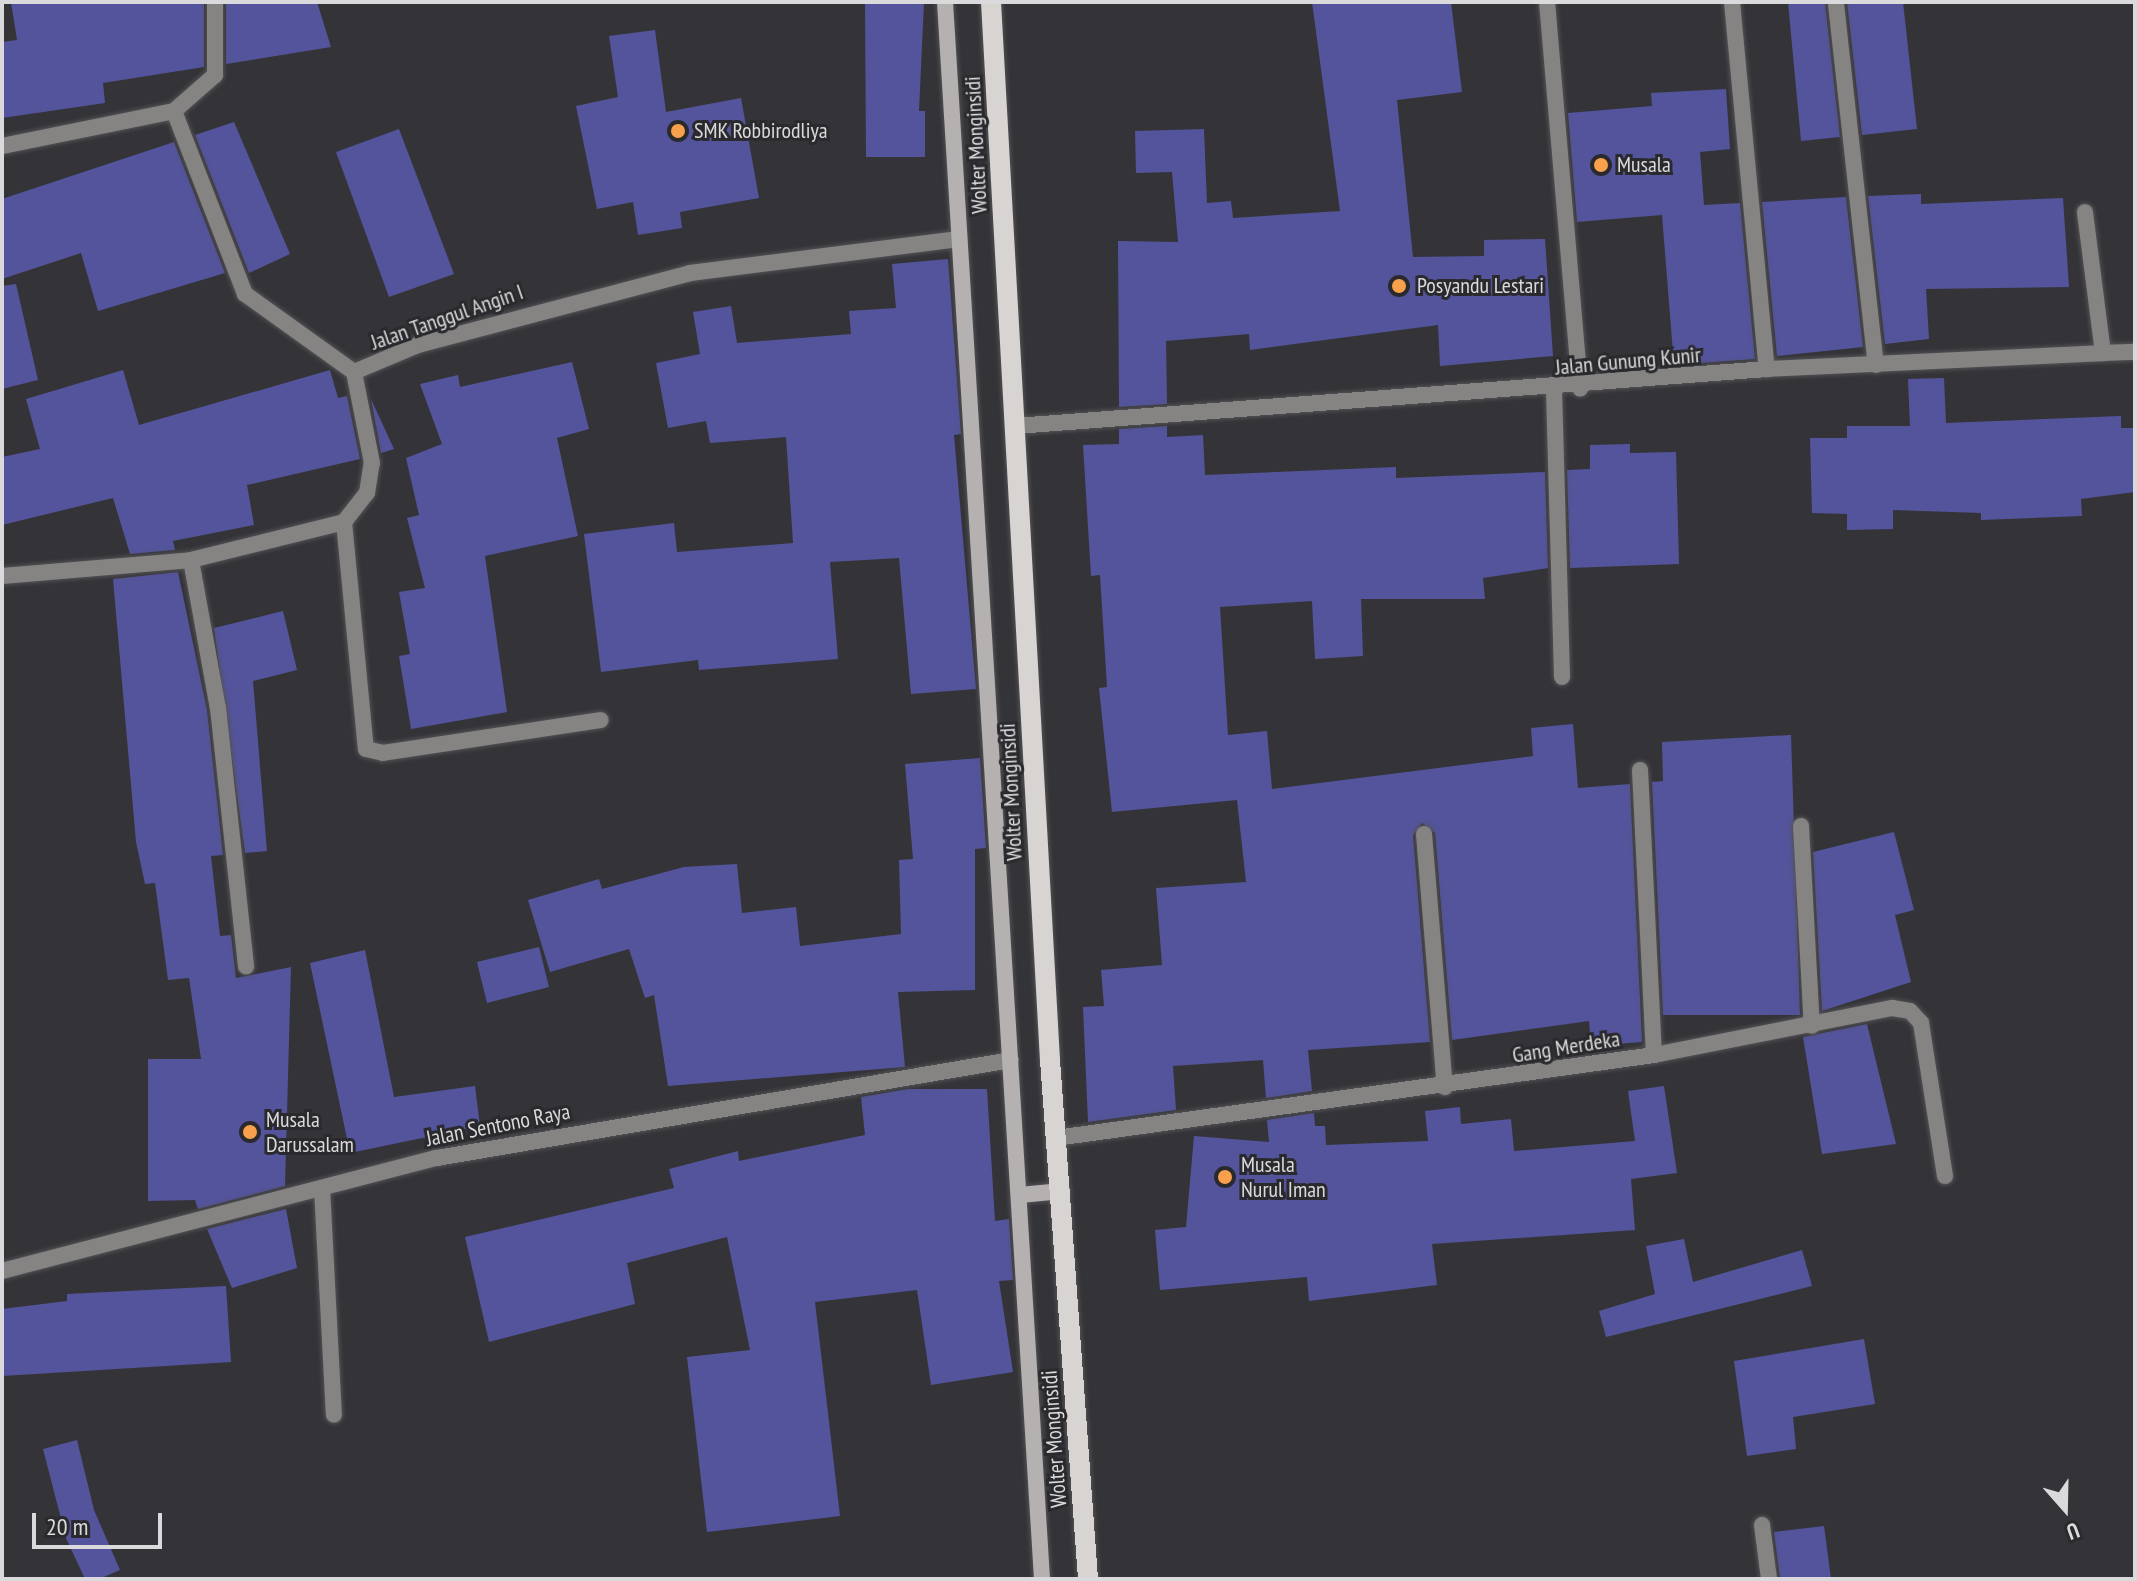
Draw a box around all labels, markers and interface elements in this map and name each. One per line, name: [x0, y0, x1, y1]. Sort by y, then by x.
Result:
street label: Wolter Monginsidi: [959, 75, 993, 215]
place label: SMK Robbirodliya: [694, 118, 828, 144]
marker: SMK Robbirodliya: [669, 122, 687, 140]
place label: Musala: [1617, 152, 1671, 178]
marker: Musala: [1592, 156, 1610, 174]
place label: Posyandu Lestari: [1417, 273, 1544, 299]
marker: Posyandu Lestari: [1388, 275, 1410, 297]
street label: Jalan Tanggul Angin I: [367, 278, 527, 356]
street label: Jalan Gunung Kunir: [1554, 341, 1702, 381]
street label: Wolter Monginsidi: [994, 722, 1028, 862]
street label: Gang Merdeka: [1510, 1025, 1622, 1069]
street label: Jalan Sentono Raya: [424, 1098, 572, 1152]
place label: Musala Darussalam: [266, 1106, 354, 1158]
marker: Musala Darussalam: [241, 1123, 259, 1141]
place label: Musala Nurul Iman: [1241, 1151, 1326, 1202]
marker: Musala Nurul Iman: [1216, 1168, 1234, 1186]
street label: Wolter Monginsidi: [1036, 1369, 1072, 1509]
north arrow: [2025, 1469, 2105, 1549]
scale bar: [36, 1497, 166, 1547]
text: 20 m: [46, 1511, 88, 1542]
text: U: [2063, 1516, 2083, 1547]

